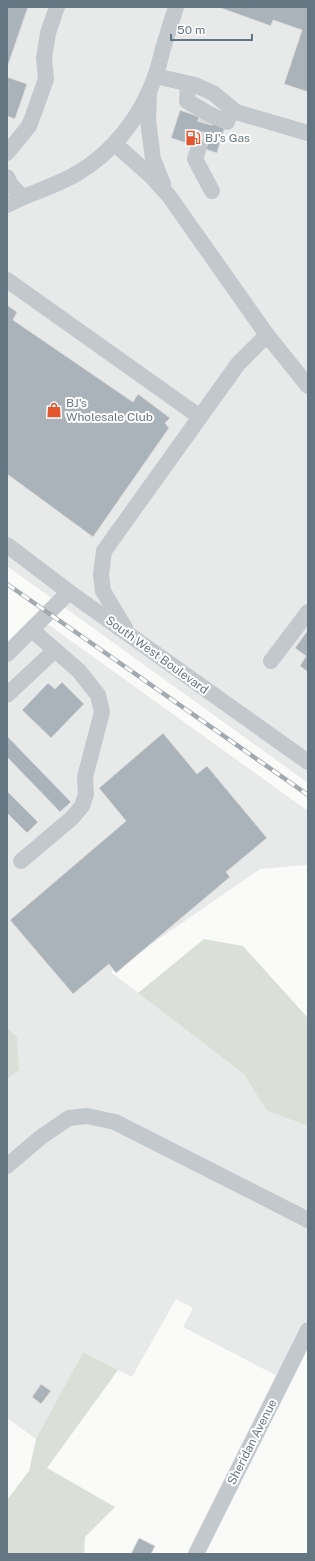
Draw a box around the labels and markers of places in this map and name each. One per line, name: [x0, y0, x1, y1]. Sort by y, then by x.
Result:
fuel station icon: BJ's Gas: [184, 129, 202, 147]
place label: BJ's Gas: [205, 131, 250, 145]
place label: BJ's Wholesale Club: [66, 396, 153, 424]
shop icon: BJ's Wholesale Club: [45, 401, 63, 419]

